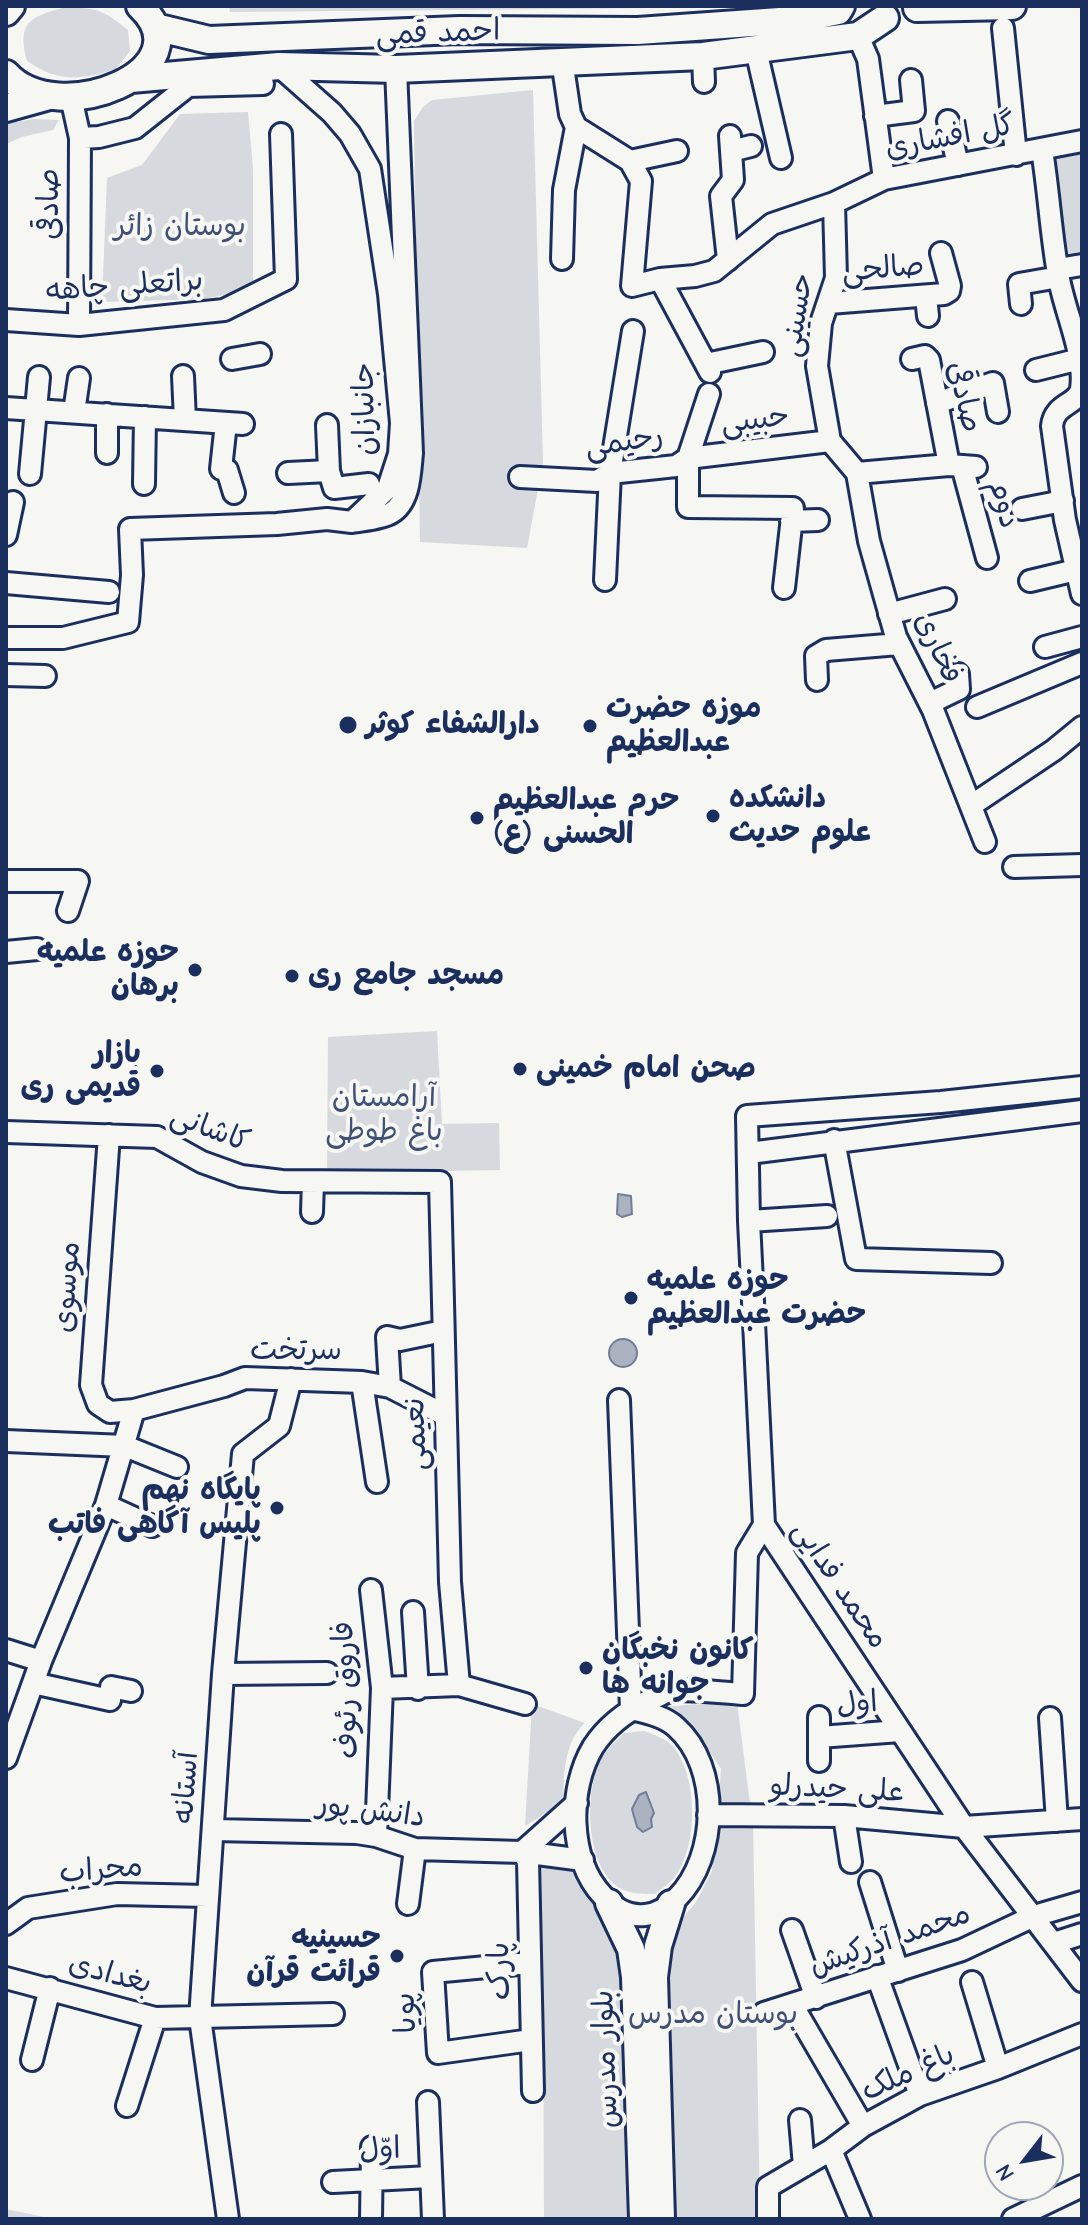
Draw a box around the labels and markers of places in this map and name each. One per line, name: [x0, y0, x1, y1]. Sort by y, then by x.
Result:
place label: موزه حضرت عبدالعظیم: [606, 691, 761, 762]
place label: دارالشفاء کوثر: [366, 707, 540, 743]
marker: دارالشفاء کوثر: [337, 714, 359, 736]
marker: موزه حضرت عبدالعظیم: [581, 717, 599, 735]
place label: دانشکده علوم حدیث: [729, 781, 871, 852]
place label: حرم عبدالعظیم الحسنی (ع): [493, 783, 679, 854]
marker: دانشکده علوم حدیث: [704, 807, 722, 825]
marker: حرم عبدالعظیم الحسنی (ع): [468, 809, 486, 827]
place label: حوزه علمیه برهان: [37, 935, 179, 1006]
place label: مسجد جامع ری: [308, 958, 504, 994]
marker: حوزه علمیه برهان: [186, 961, 204, 979]
marker: مسجد جامع ری: [283, 967, 301, 985]
place label: بازار قدیمی ری: [21, 1036, 141, 1106]
place label: صحن امام خمینی: [536, 1051, 756, 1087]
marker: صحن امام خمینی: [511, 1060, 529, 1078]
marker: بازار قدیمی ری: [148, 1062, 166, 1080]
place label: حوزه علمیه حضرت عبدالعظیم: [647, 1263, 866, 1334]
marker: حوزه علمیه حضرت عبدالعظیم: [622, 1289, 640, 1307]
place label: پایگاه نهم پلیس آگاهی فاتب: [48, 1473, 261, 1544]
marker: پایگاه نهم پلیس آگاهی فاتب: [268, 1499, 286, 1517]
place label: کانون نخبگان جوانه ها: [602, 1633, 754, 1704]
marker: کانون نخبگان جوانه ها: [577, 1659, 595, 1677]
place label: حسینیه قرائت قرآن: [246, 1921, 381, 1992]
marker: حسینیه قرائت قرآن: [388, 1947, 406, 1965]

